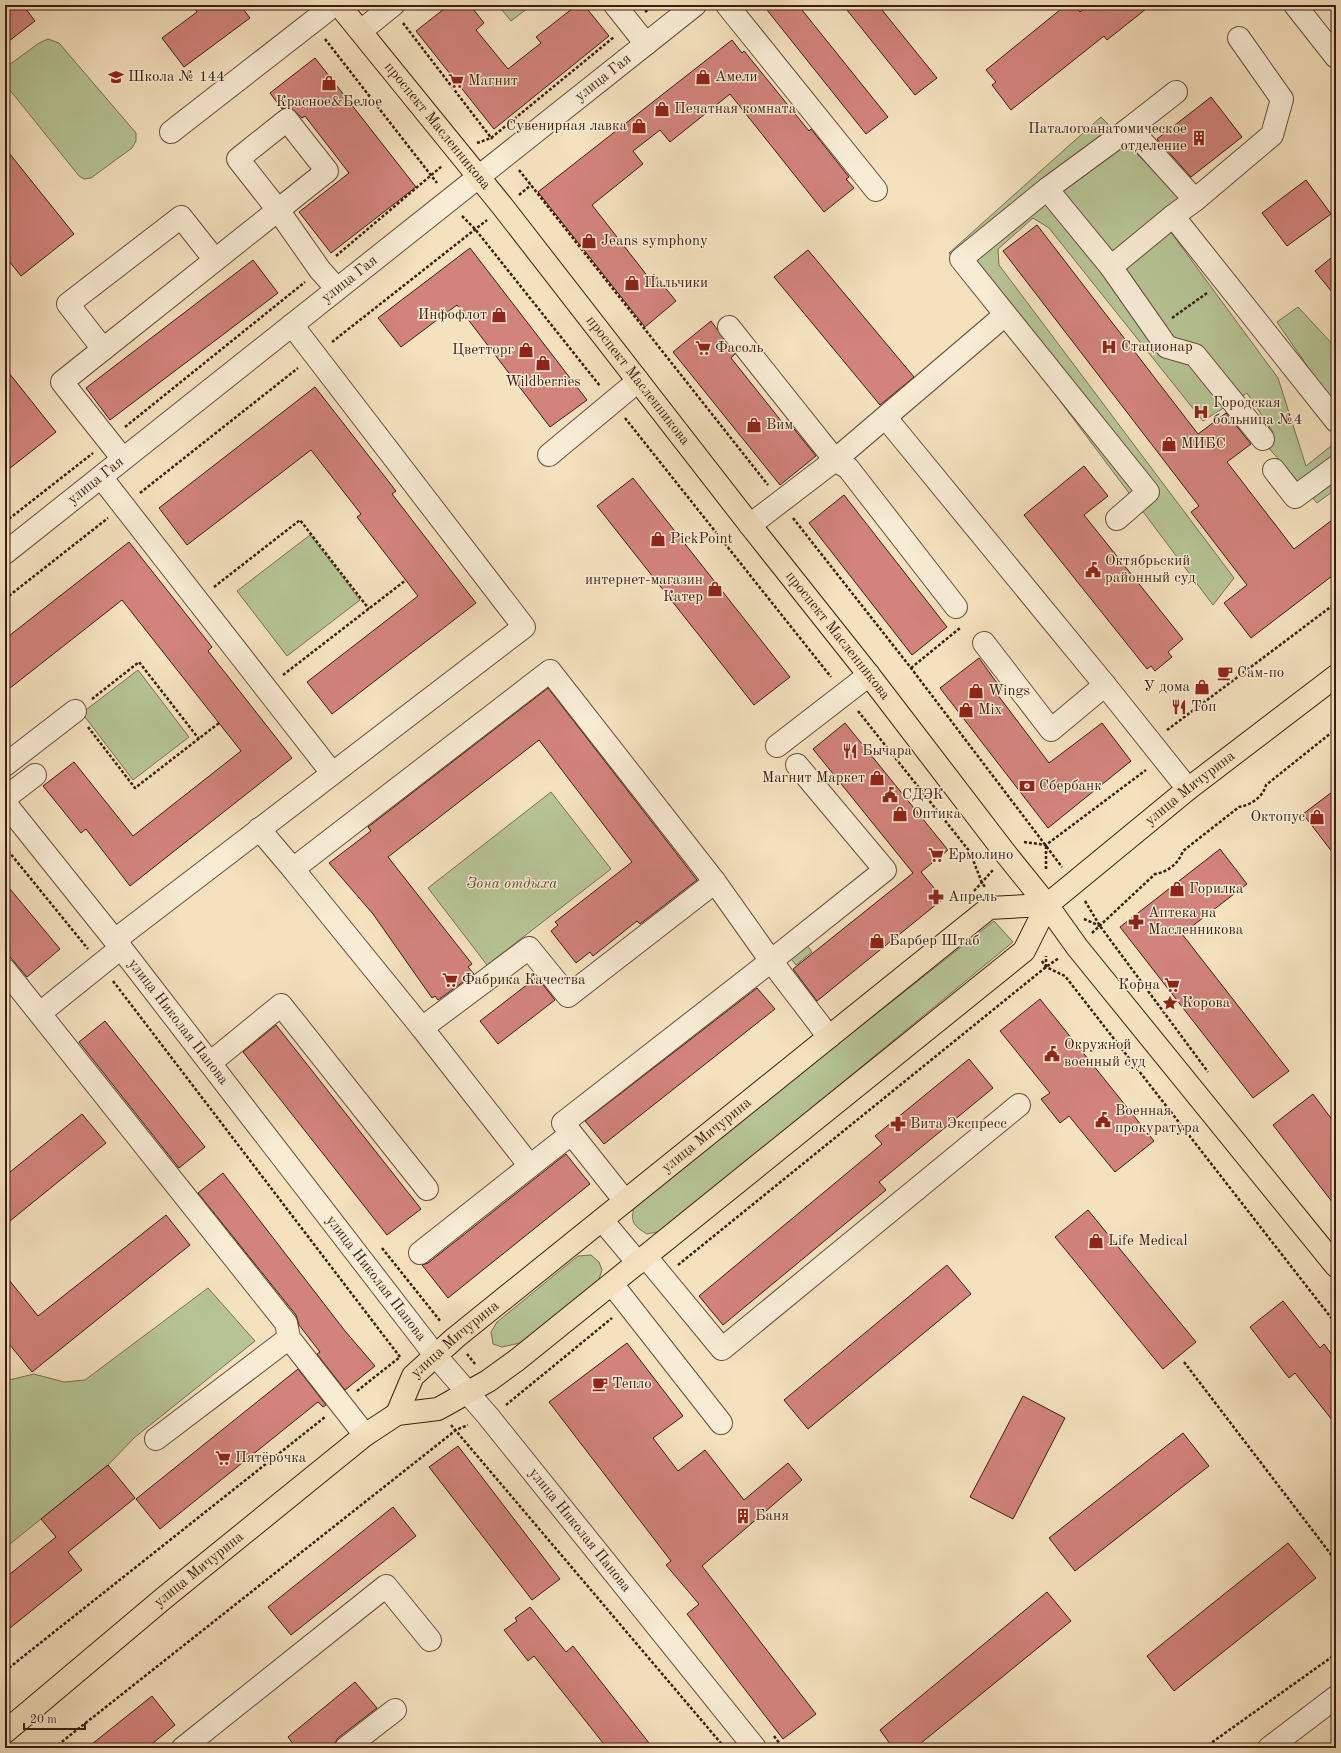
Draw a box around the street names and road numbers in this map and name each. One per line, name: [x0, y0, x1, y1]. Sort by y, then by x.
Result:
street label: улица Гая: [572, 51, 634, 104]
street label: проспект Масленникова: [381, 60, 494, 193]
street label: улица Гая: [319, 253, 381, 306]
street label: проспект Масленникова: [583, 313, 693, 448]
street label: улица Гая: [65, 454, 127, 507]
street label: проспект Масленникова: [782, 569, 893, 703]
street label: улица Мичурина: [1142, 748, 1239, 828]
street label: улица Николая Панова: [125, 956, 231, 1088]
street label: улица Мичурина: [659, 1095, 755, 1176]
street label: улица Николая Панова: [323, 1213, 429, 1344]
street label: улица Мичурина: [408, 1298, 502, 1381]
street label: улица Николая Панова: [526, 1465, 634, 1595]
street label: улица Мичурина: [151, 1529, 247, 1610]

